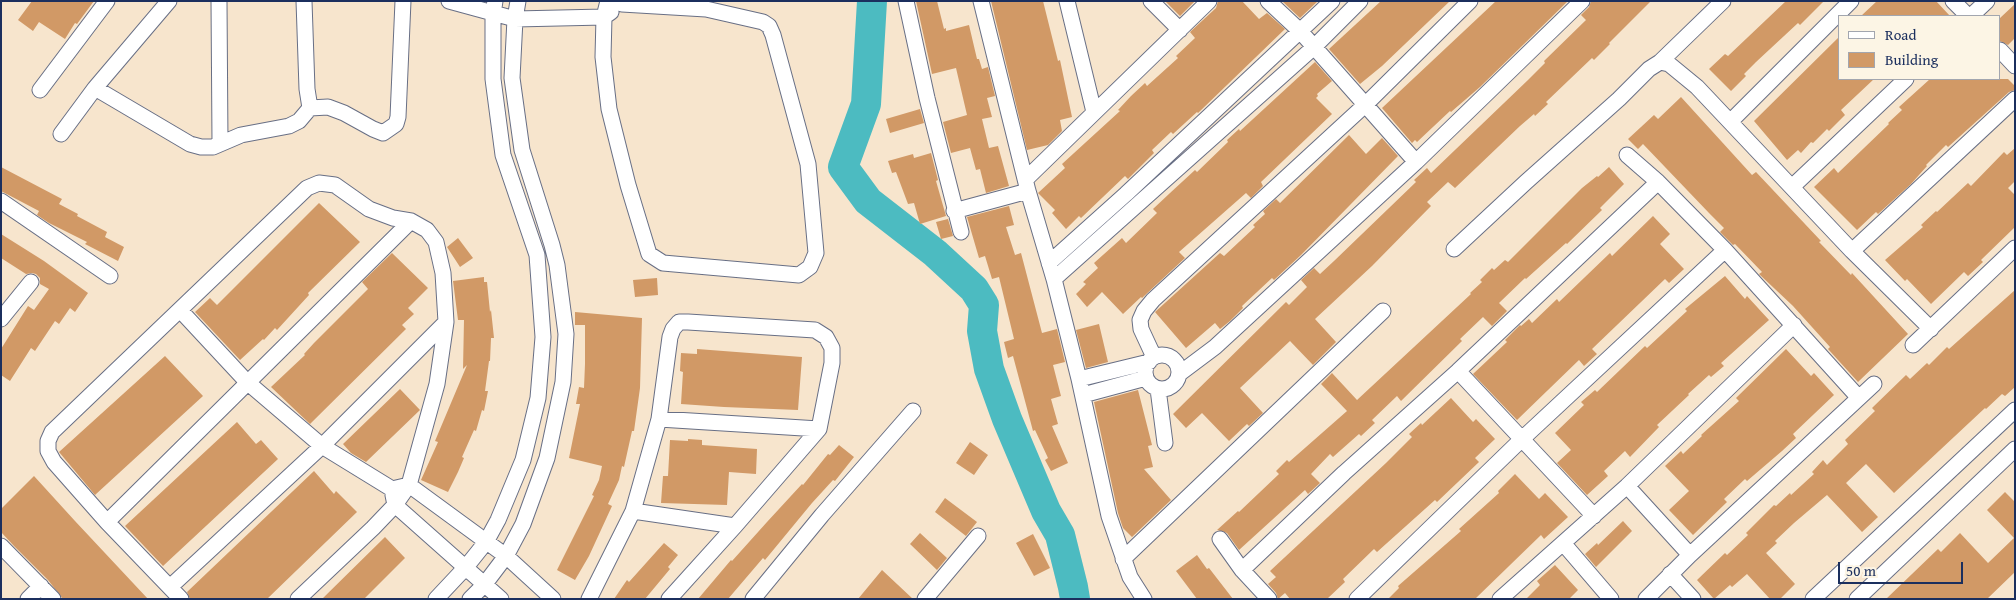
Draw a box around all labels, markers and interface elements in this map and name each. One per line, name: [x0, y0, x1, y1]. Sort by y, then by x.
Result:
legend: [1838, 15, 2001, 80]
text: Road: [1885, 24, 1916, 45]
text: Building: [1885, 49, 1938, 70]
scale bar: [1841, 552, 1966, 584]
text: 50 m: [1846, 560, 1876, 581]

